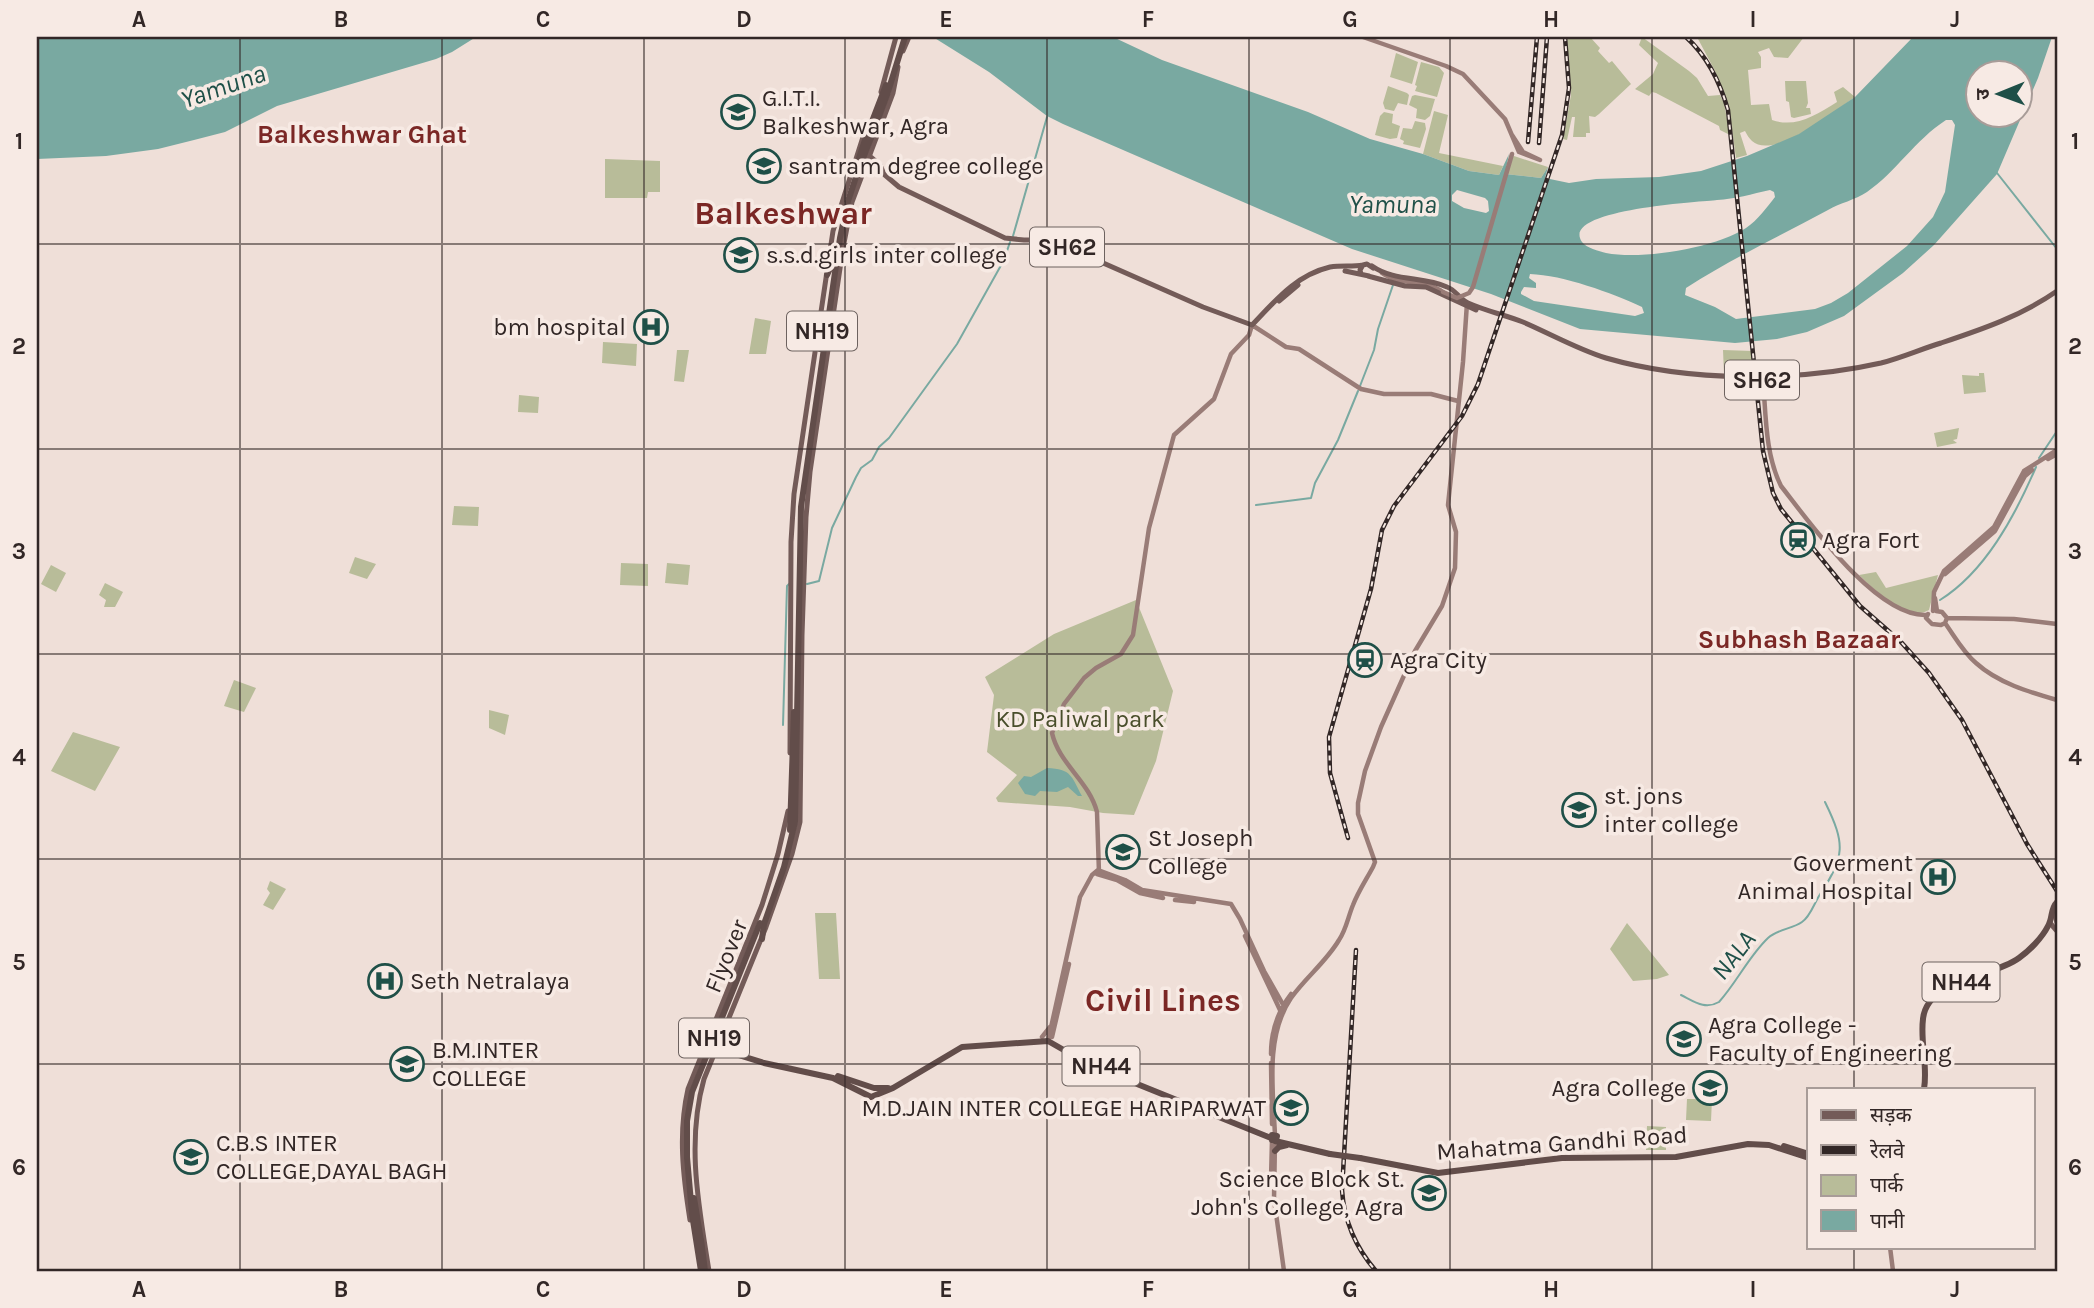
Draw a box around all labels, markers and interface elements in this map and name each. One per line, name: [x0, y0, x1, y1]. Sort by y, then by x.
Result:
text: A: [132, 6, 146, 33]
text: B: [334, 6, 348, 33]
text: C: [536, 6, 550, 33]
text: D: [736, 6, 752, 33]
text: E: [939, 6, 953, 33]
text: F: [1142, 6, 1154, 33]
text: G: [1342, 6, 1358, 33]
text: H: [1543, 6, 1559, 33]
text: I: [1749, 6, 1757, 33]
text: J: [1950, 6, 1960, 33]
water label: Yamuna: [177, 58, 270, 115]
north arrow: [1965, 60, 2035, 130]
place label: G.I.T.I. Balkeshwar, Agra: [762, 84, 949, 140]
text: उ: [1972, 88, 1994, 100]
school or university icon: G.I.T.I. Balkeshwar, Agra: [719, 93, 757, 131]
district label: Balkeshwar Ghat: [257, 119, 467, 150]
text: 1: [15, 128, 23, 155]
text: 1: [2071, 128, 2079, 155]
school or university icon: santram degree college: [745, 147, 783, 185]
place label: santram degree college: [788, 152, 1044, 180]
water label: Yamuna: [1349, 189, 1437, 220]
district label: Balkeshwar: [694, 195, 872, 232]
road number: SH62: [1030, 228, 1104, 266]
school or university icon: s.s.d.girls inter college: [722, 236, 760, 274]
place label: s.s.d.girls inter college: [766, 241, 1007, 269]
hospital icon: bm hospital: [632, 308, 670, 346]
road number: NH19: [787, 312, 857, 350]
place label: bm hospital: [493, 313, 626, 341]
text: 2: [12, 333, 26, 360]
text: 2: [2068, 333, 2082, 360]
road number: SH62: [1725, 360, 1799, 400]
station icon: Agra Fort: [1779, 521, 1817, 559]
place label: Agra Fort: [1822, 526, 1920, 554]
text: 3: [12, 538, 26, 565]
text: 3: [2068, 538, 2082, 565]
district label: Subhash Bazaar: [1698, 624, 1901, 655]
station icon: Agra City: [1346, 641, 1384, 679]
place label: Agra City: [1390, 646, 1487, 674]
park label: KD Paliwal park: [996, 705, 1164, 733]
text: 4: [12, 744, 26, 771]
text: 4: [2068, 744, 2082, 771]
place label: st. jons inter college: [1604, 782, 1739, 838]
school or university icon: st. jons inter college: [1560, 791, 1598, 829]
place label: St Joseph College: [1148, 824, 1253, 880]
school or university icon: St Joseph College: [1104, 833, 1142, 871]
place label: Goverment Animal Hospital: [1738, 849, 1913, 905]
hospital icon: Goverment Animal Hospital: [1919, 858, 1957, 896]
street label: Flyover: [699, 915, 753, 997]
water label: NALA: [1705, 925, 1762, 986]
text: 5: [12, 949, 26, 976]
text: 5: [2068, 949, 2082, 976]
hospital icon: Seth Netralaya: [366, 962, 404, 1000]
road number: NH44: [1923, 962, 2000, 1001]
place label: Seth Netralaya: [410, 967, 570, 995]
district label: Civil Lines: [1085, 982, 1241, 1019]
place label: Agra College - Faculty of Engineering: [1708, 1011, 1952, 1067]
road number: NH19: [679, 1018, 749, 1058]
school or university icon: Agra College - Faculty of Engineering: [1665, 1020, 1703, 1058]
place label: B.M.INTER COLLEGE: [432, 1036, 539, 1092]
school or university icon: B.M.INTER COLLEGE: [388, 1045, 426, 1083]
road number: NH44: [1062, 1046, 1140, 1086]
school or university icon: Agra College: [1691, 1069, 1729, 1107]
place label: Agra College: [1552, 1074, 1686, 1102]
legend: [1807, 1088, 2035, 1248]
school or university icon: M.D.JAIN INTER COLLEGE HARIPARWAT: [1272, 1089, 1310, 1127]
place label: M.D.JAIN INTER COLLEGE HARIPARWAT: [862, 1094, 1266, 1122]
text: सड़क: [1870, 1103, 1912, 1127]
street label: Mahatma Gandhi Road: [1436, 1120, 1688, 1166]
place label: C.B.S INTER COLLEGE,DAYAL BAGH: [216, 1129, 448, 1185]
school or university icon: C.B.S INTER COLLEGE,DAYAL BAGH: [172, 1138, 210, 1176]
text: रेलवे: [1869, 1139, 1905, 1163]
text: 6: [12, 1154, 26, 1181]
text: 6: [2068, 1154, 2082, 1181]
place label: Science Block St. John's College, Agra: [1191, 1165, 1404, 1221]
text: पार्क: [1870, 1173, 1904, 1197]
school or university icon: Science Block St. John's College, Agra: [1410, 1174, 1448, 1212]
text: पानी: [1870, 1209, 1905, 1233]
text: A: [132, 1276, 146, 1303]
text: B: [334, 1276, 348, 1303]
text: C: [536, 1276, 550, 1303]
text: D: [736, 1276, 752, 1303]
text: E: [939, 1276, 953, 1303]
text: F: [1142, 1276, 1154, 1303]
text: G: [1342, 1276, 1358, 1303]
text: H: [1543, 1276, 1559, 1303]
text: I: [1749, 1276, 1757, 1303]
text: J: [1950, 1276, 1960, 1303]

